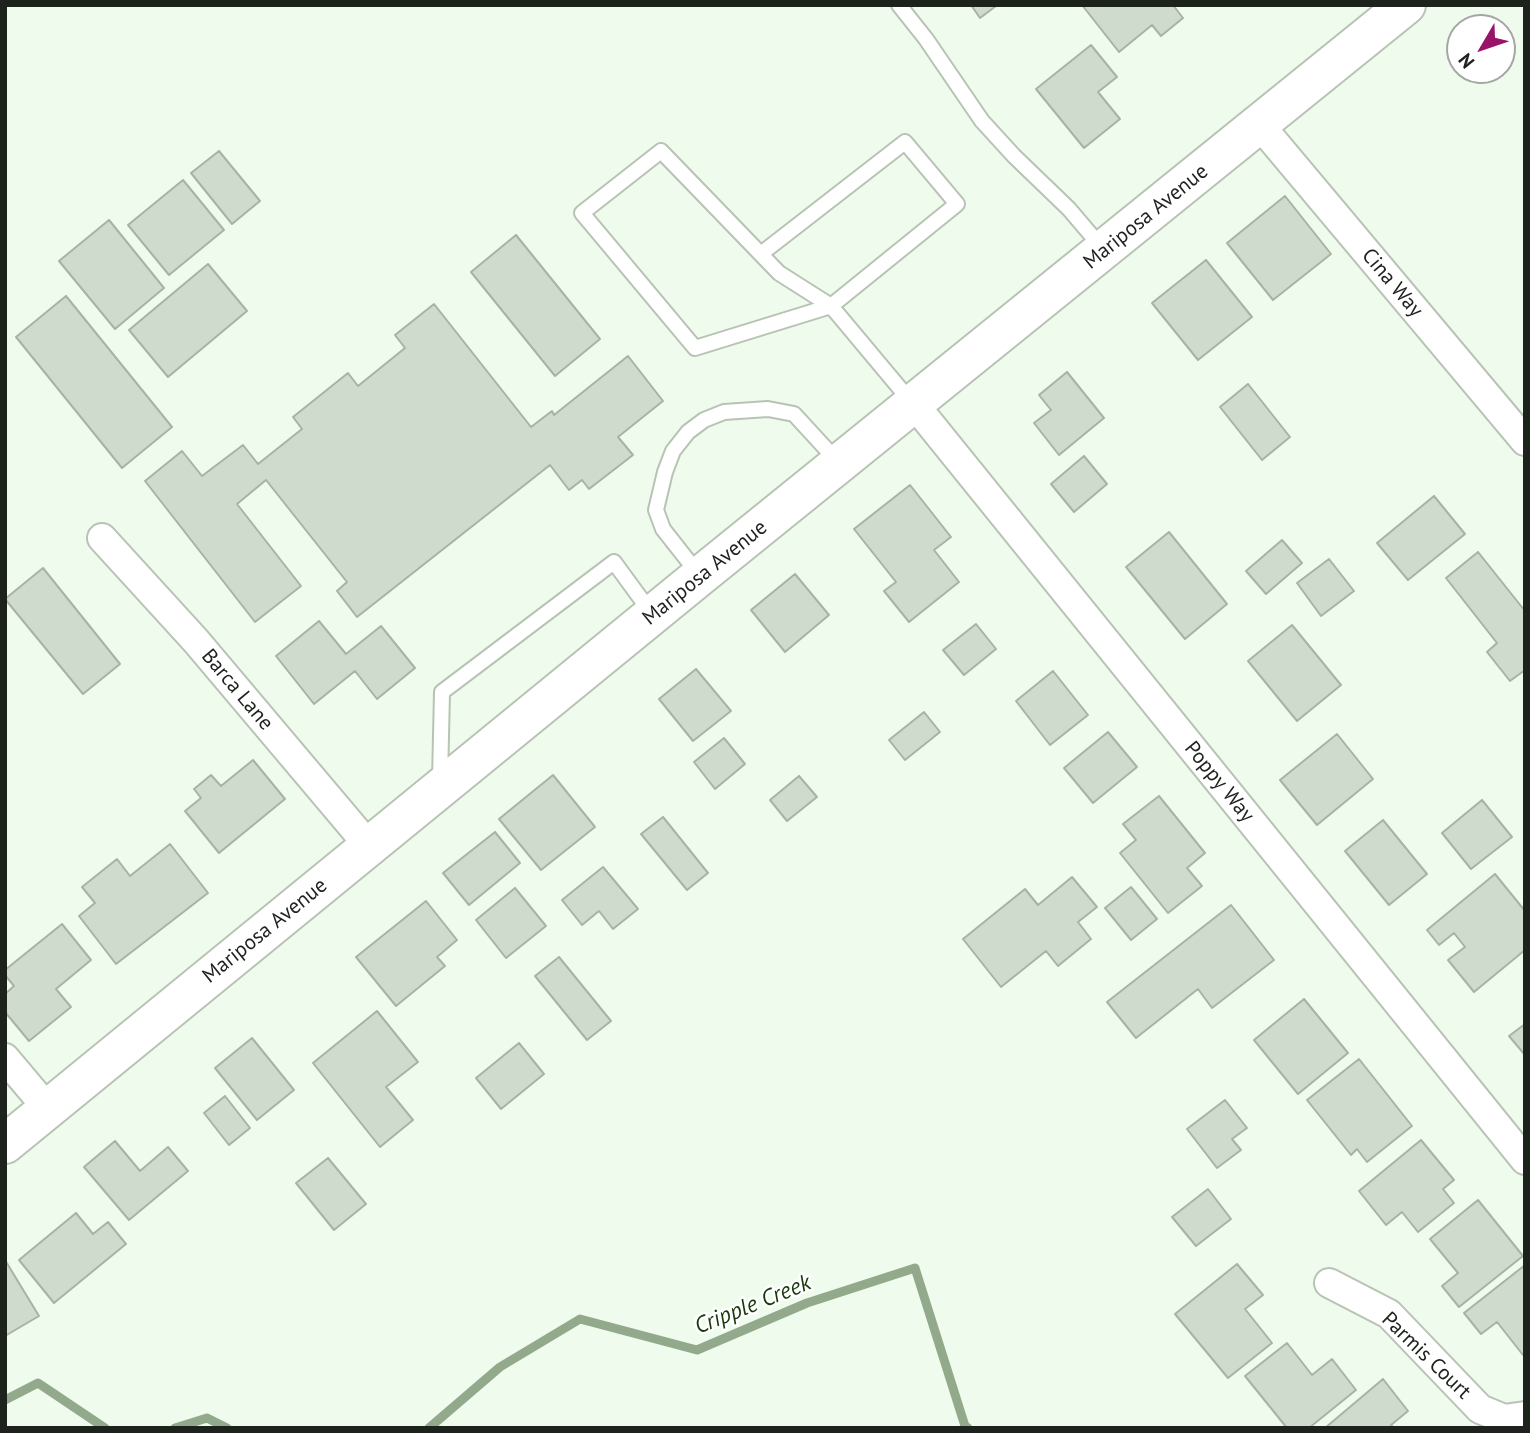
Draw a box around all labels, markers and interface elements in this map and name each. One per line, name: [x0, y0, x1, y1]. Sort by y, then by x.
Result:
north arrow: [1446, 14, 1516, 84]
text: N: [1453, 49, 1479, 73]
street label: Mariposa Avenue: [1079, 159, 1213, 275]
street label: Cina Way: [1356, 244, 1428, 322]
street label: Mariposa Avenue: [638, 515, 772, 631]
street label: Barca Lane: [196, 644, 278, 736]
street label: Poppy Way: [1179, 736, 1259, 828]
street label: Mariposa Avenue: [198, 873, 332, 989]
water label: Cripple Creek: [691, 1269, 815, 1341]
street label: Parmis Court: [1376, 1307, 1476, 1405]

